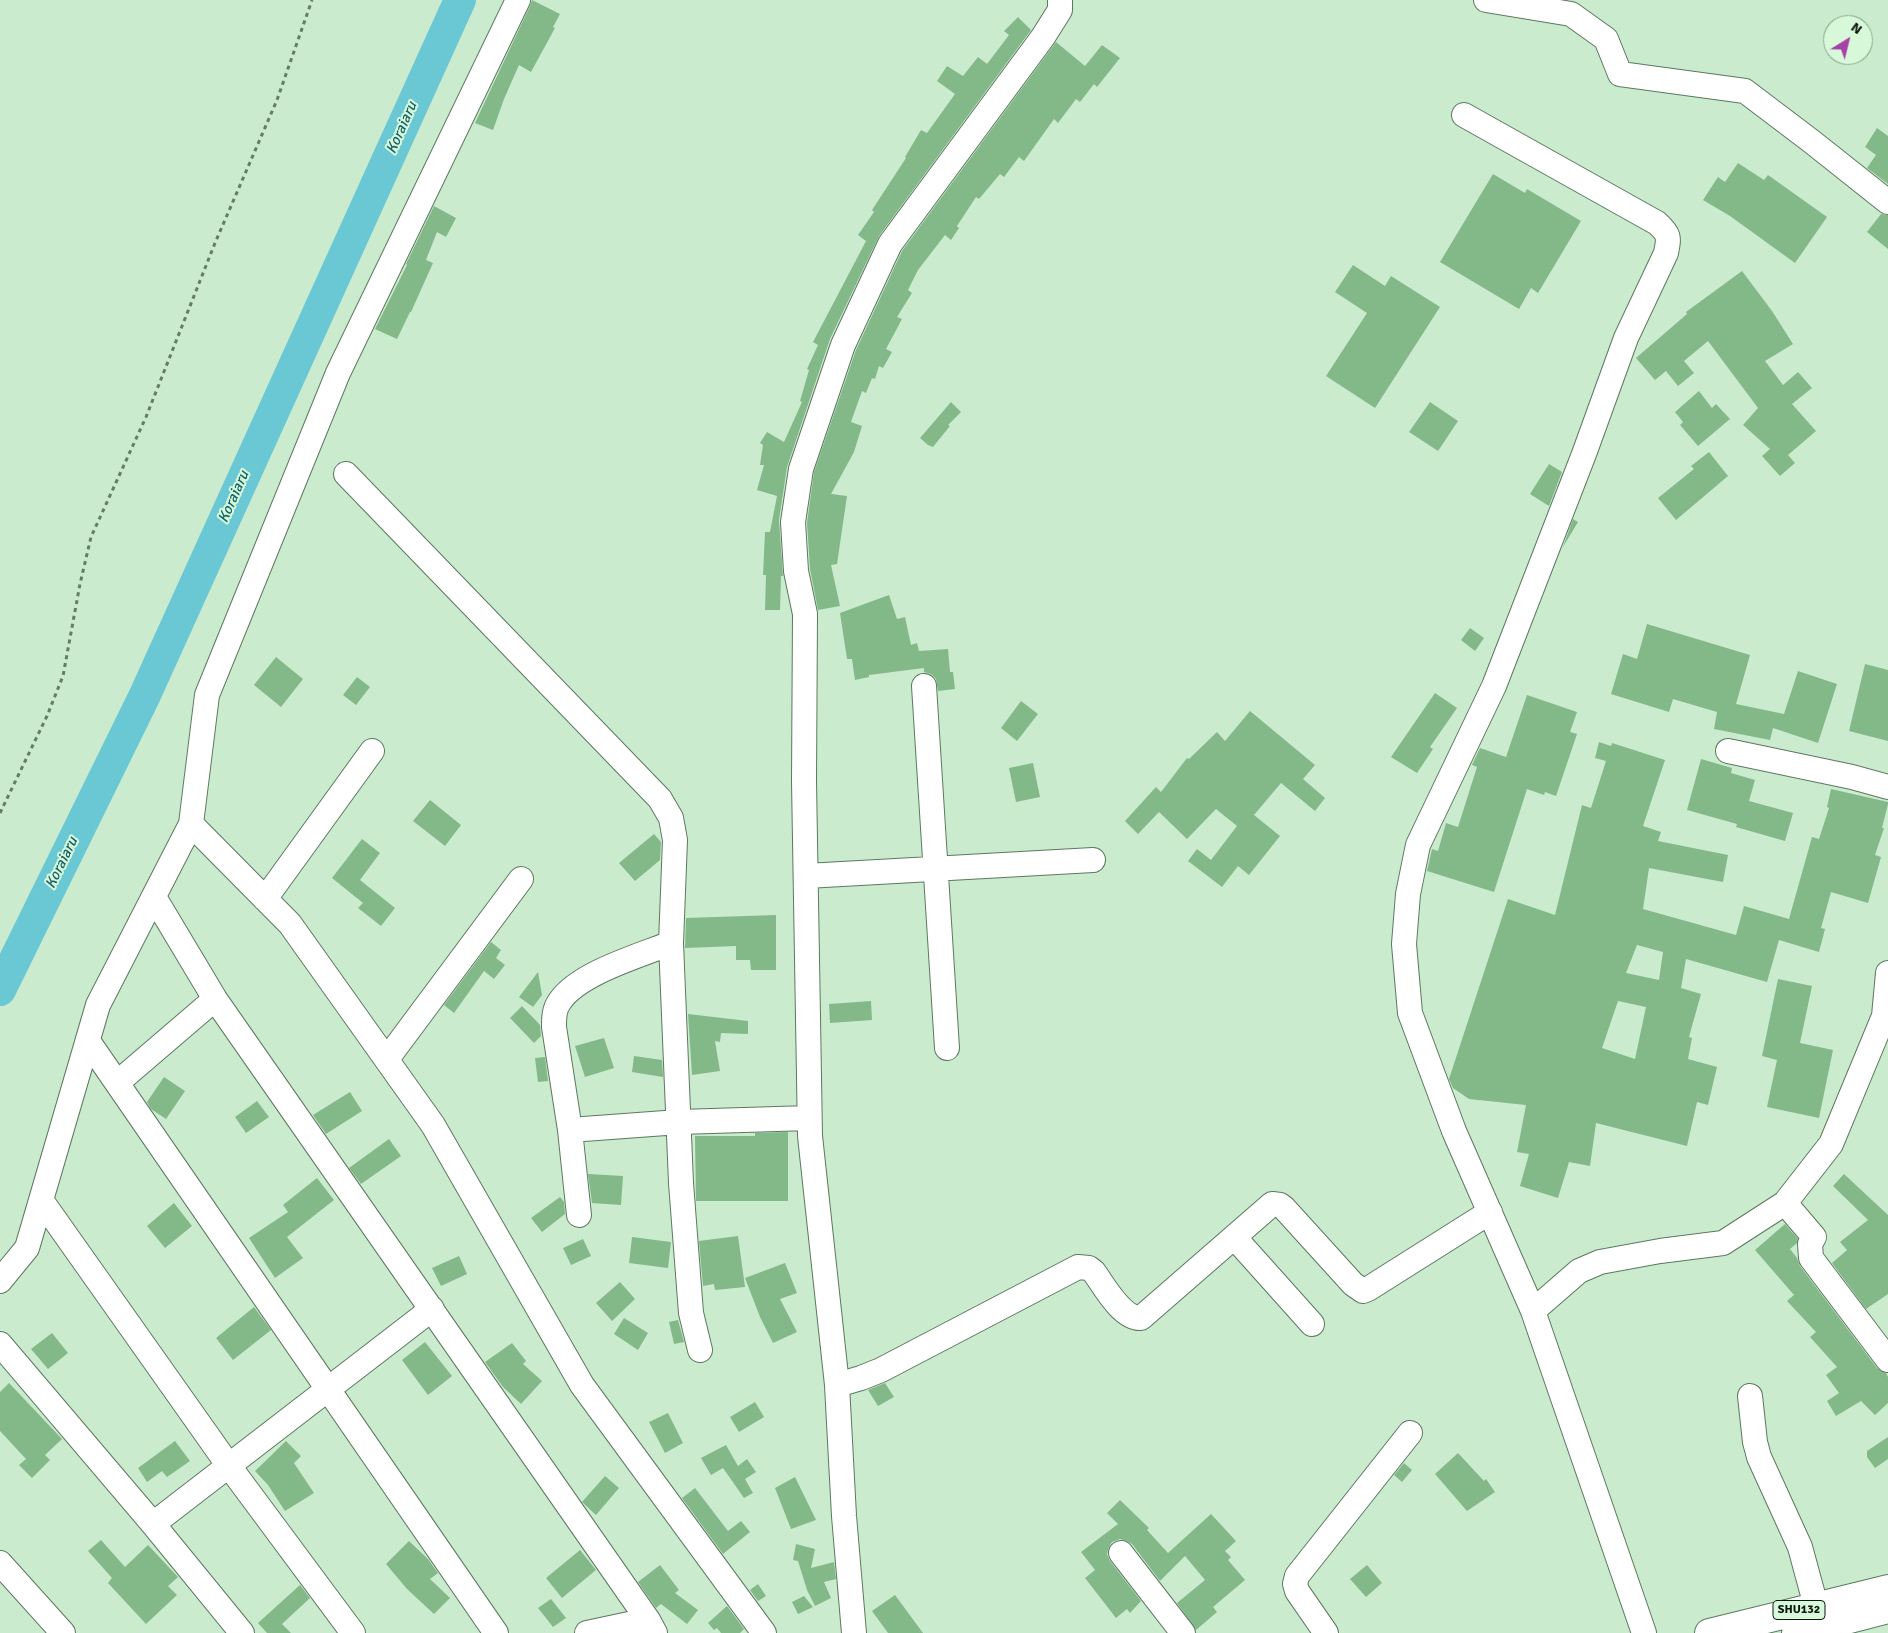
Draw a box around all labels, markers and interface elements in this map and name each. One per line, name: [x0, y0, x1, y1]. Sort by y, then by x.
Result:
north arrow: [1823, 15, 1873, 65]
text: N: [1848, 19, 1865, 38]
water label: Koraiaru: [383, 99, 421, 157]
water label: Koraiaru: [215, 468, 253, 526]
water label: Koraiaru: [42, 834, 82, 892]
road number: SHU132: [1773, 1600, 1825, 1620]

